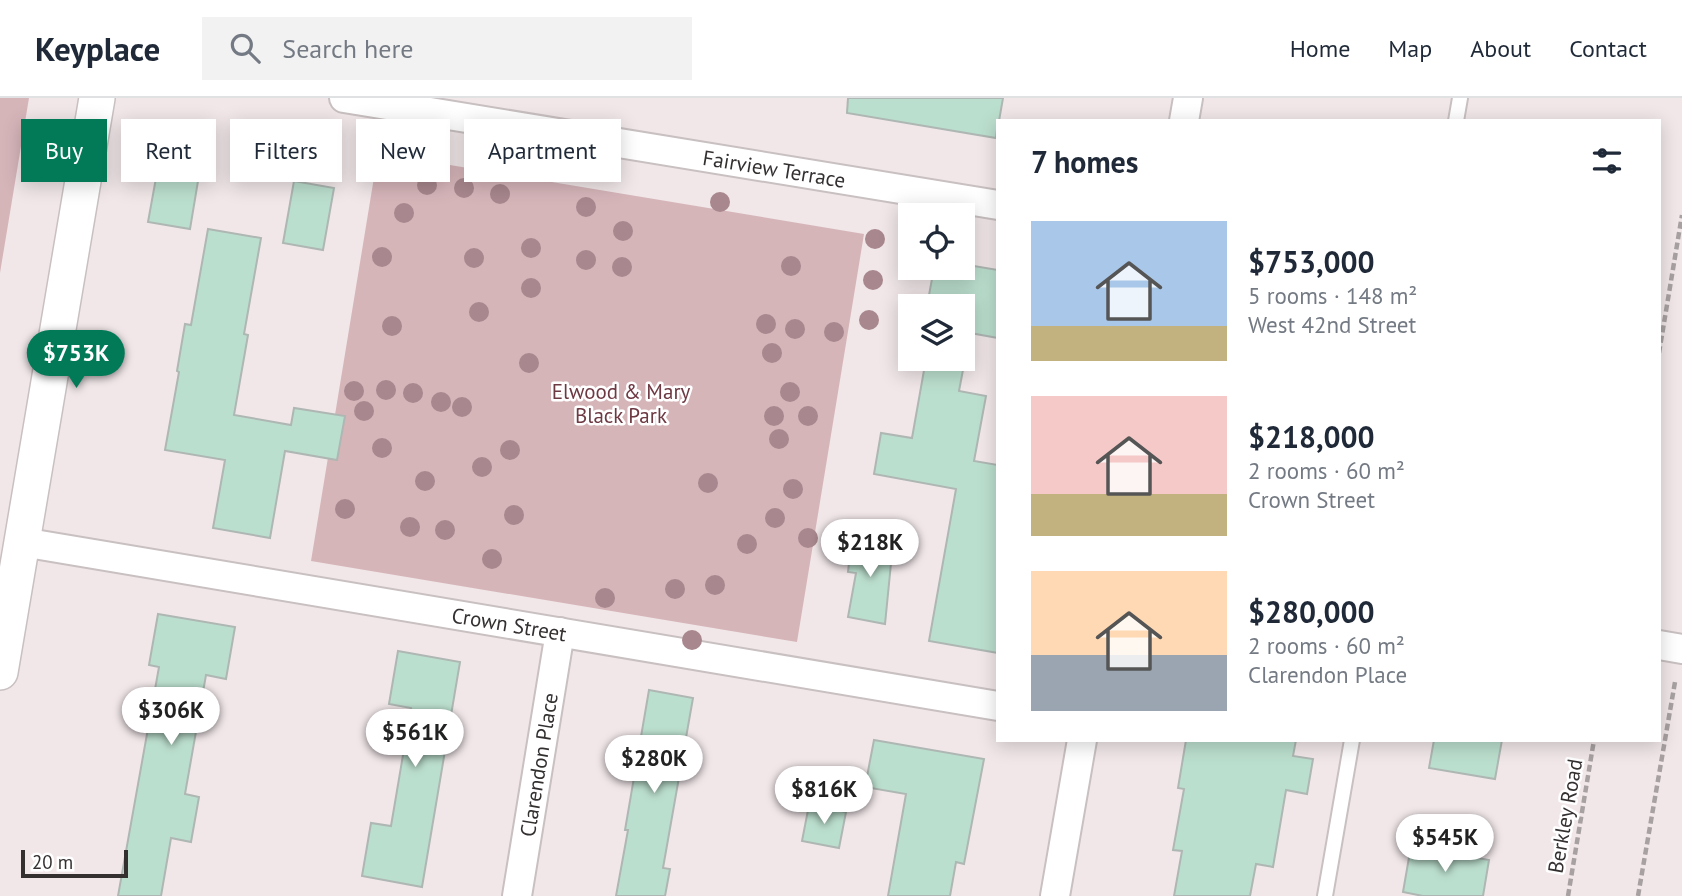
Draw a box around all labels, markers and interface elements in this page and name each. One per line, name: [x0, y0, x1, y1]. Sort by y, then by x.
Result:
search box: [202, 17, 692, 80]
text: Keyplace: [35, 27, 160, 70]
icon: search: [226, 29, 264, 67]
text: Search here: [282, 32, 413, 65]
text: Home: [1290, 33, 1350, 64]
text: Map: [1388, 33, 1432, 64]
text: About: [1470, 33, 1531, 64]
text: Contact: [1569, 33, 1647, 64]
chip: Buy: [21, 119, 107, 182]
chip: Rent: [121, 119, 216, 182]
chip: Filters: [230, 119, 342, 182]
chip: New: [356, 119, 450, 182]
chip: Apartment: [464, 119, 621, 182]
text: 7 homes: [1031, 142, 1139, 181]
icon: filters: [1588, 142, 1626, 180]
street label: Fairview Terrace: [701, 143, 848, 193]
map controls: [898, 203, 975, 371]
button: locate: [898, 203, 975, 280]
text: $753,000: [1248, 242, 1375, 281]
icon: home: [1087, 249, 1171, 333]
text: 5 rooms · 148 m²: [1248, 281, 1417, 310]
button: layers: [898, 294, 975, 371]
text: West 42nd Street: [1248, 310, 1416, 339]
pin: $753K: [27, 330, 125, 390]
text: $753K: [43, 338, 109, 367]
park label: Elwood & Mary Black Park: [552, 378, 691, 429]
text: $218,000: [1248, 417, 1375, 456]
icon: home: [1087, 424, 1171, 508]
text: 2 rooms · 60 m²: [1248, 456, 1405, 485]
text: Crown Street: [1248, 485, 1375, 514]
pin: $218K: [821, 519, 919, 579]
text: $218K: [837, 527, 903, 556]
text: $280,000: [1248, 592, 1375, 631]
icon: home: [1087, 599, 1171, 683]
street label: Crown Street: [450, 601, 569, 647]
text: 2 rooms · 60 m²: [1248, 631, 1405, 660]
text: Clarendon Place: [1248, 660, 1407, 689]
pin: $306K: [122, 688, 220, 747]
street label: Clarendon Place: [513, 691, 563, 839]
text: $306K: [138, 695, 204, 724]
pin: $561K: [366, 710, 464, 769]
text: $561K: [382, 717, 448, 746]
pin: $280K: [605, 736, 703, 795]
text: $280K: [621, 743, 687, 772]
street label: Berkley Road: [1542, 757, 1588, 875]
pin: $816K: [775, 766, 873, 826]
text: $816K: [791, 774, 857, 803]
pin: $545K: [1396, 814, 1494, 874]
text: $545K: [1412, 822, 1478, 851]
scale bar: [21, 847, 128, 879]
text: 20 m: [32, 850, 73, 874]

